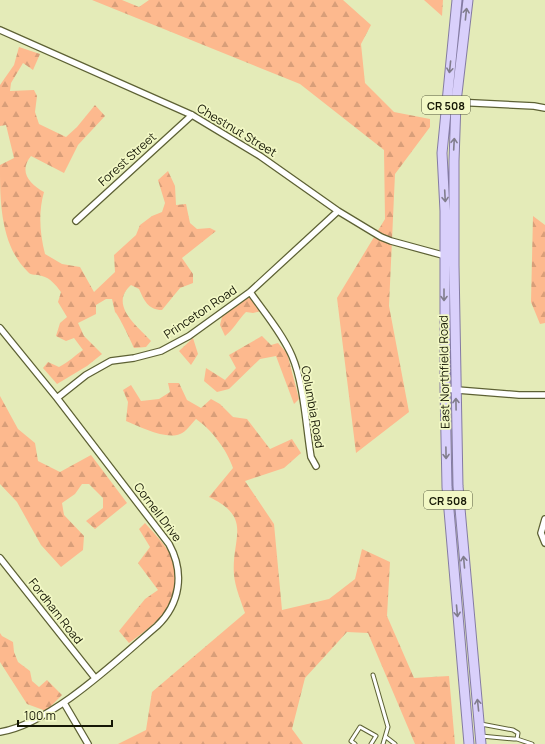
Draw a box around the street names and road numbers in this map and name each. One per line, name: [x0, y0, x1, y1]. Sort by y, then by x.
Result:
road number: CR 508: [422, 96, 470, 114]
street label: Chestnut Street: [194, 99, 280, 161]
street label: Forest Street: [94, 128, 160, 190]
street label: Princeton Road: [160, 281, 240, 343]
street label: East Northfield Road: [435, 315, 453, 429]
street label: Columbia Road: [297, 365, 329, 449]
street label: Cornell Drive: [130, 479, 186, 545]
road number: CR 508: [424, 491, 472, 509]
street label: Fordham Road: [25, 575, 87, 647]

